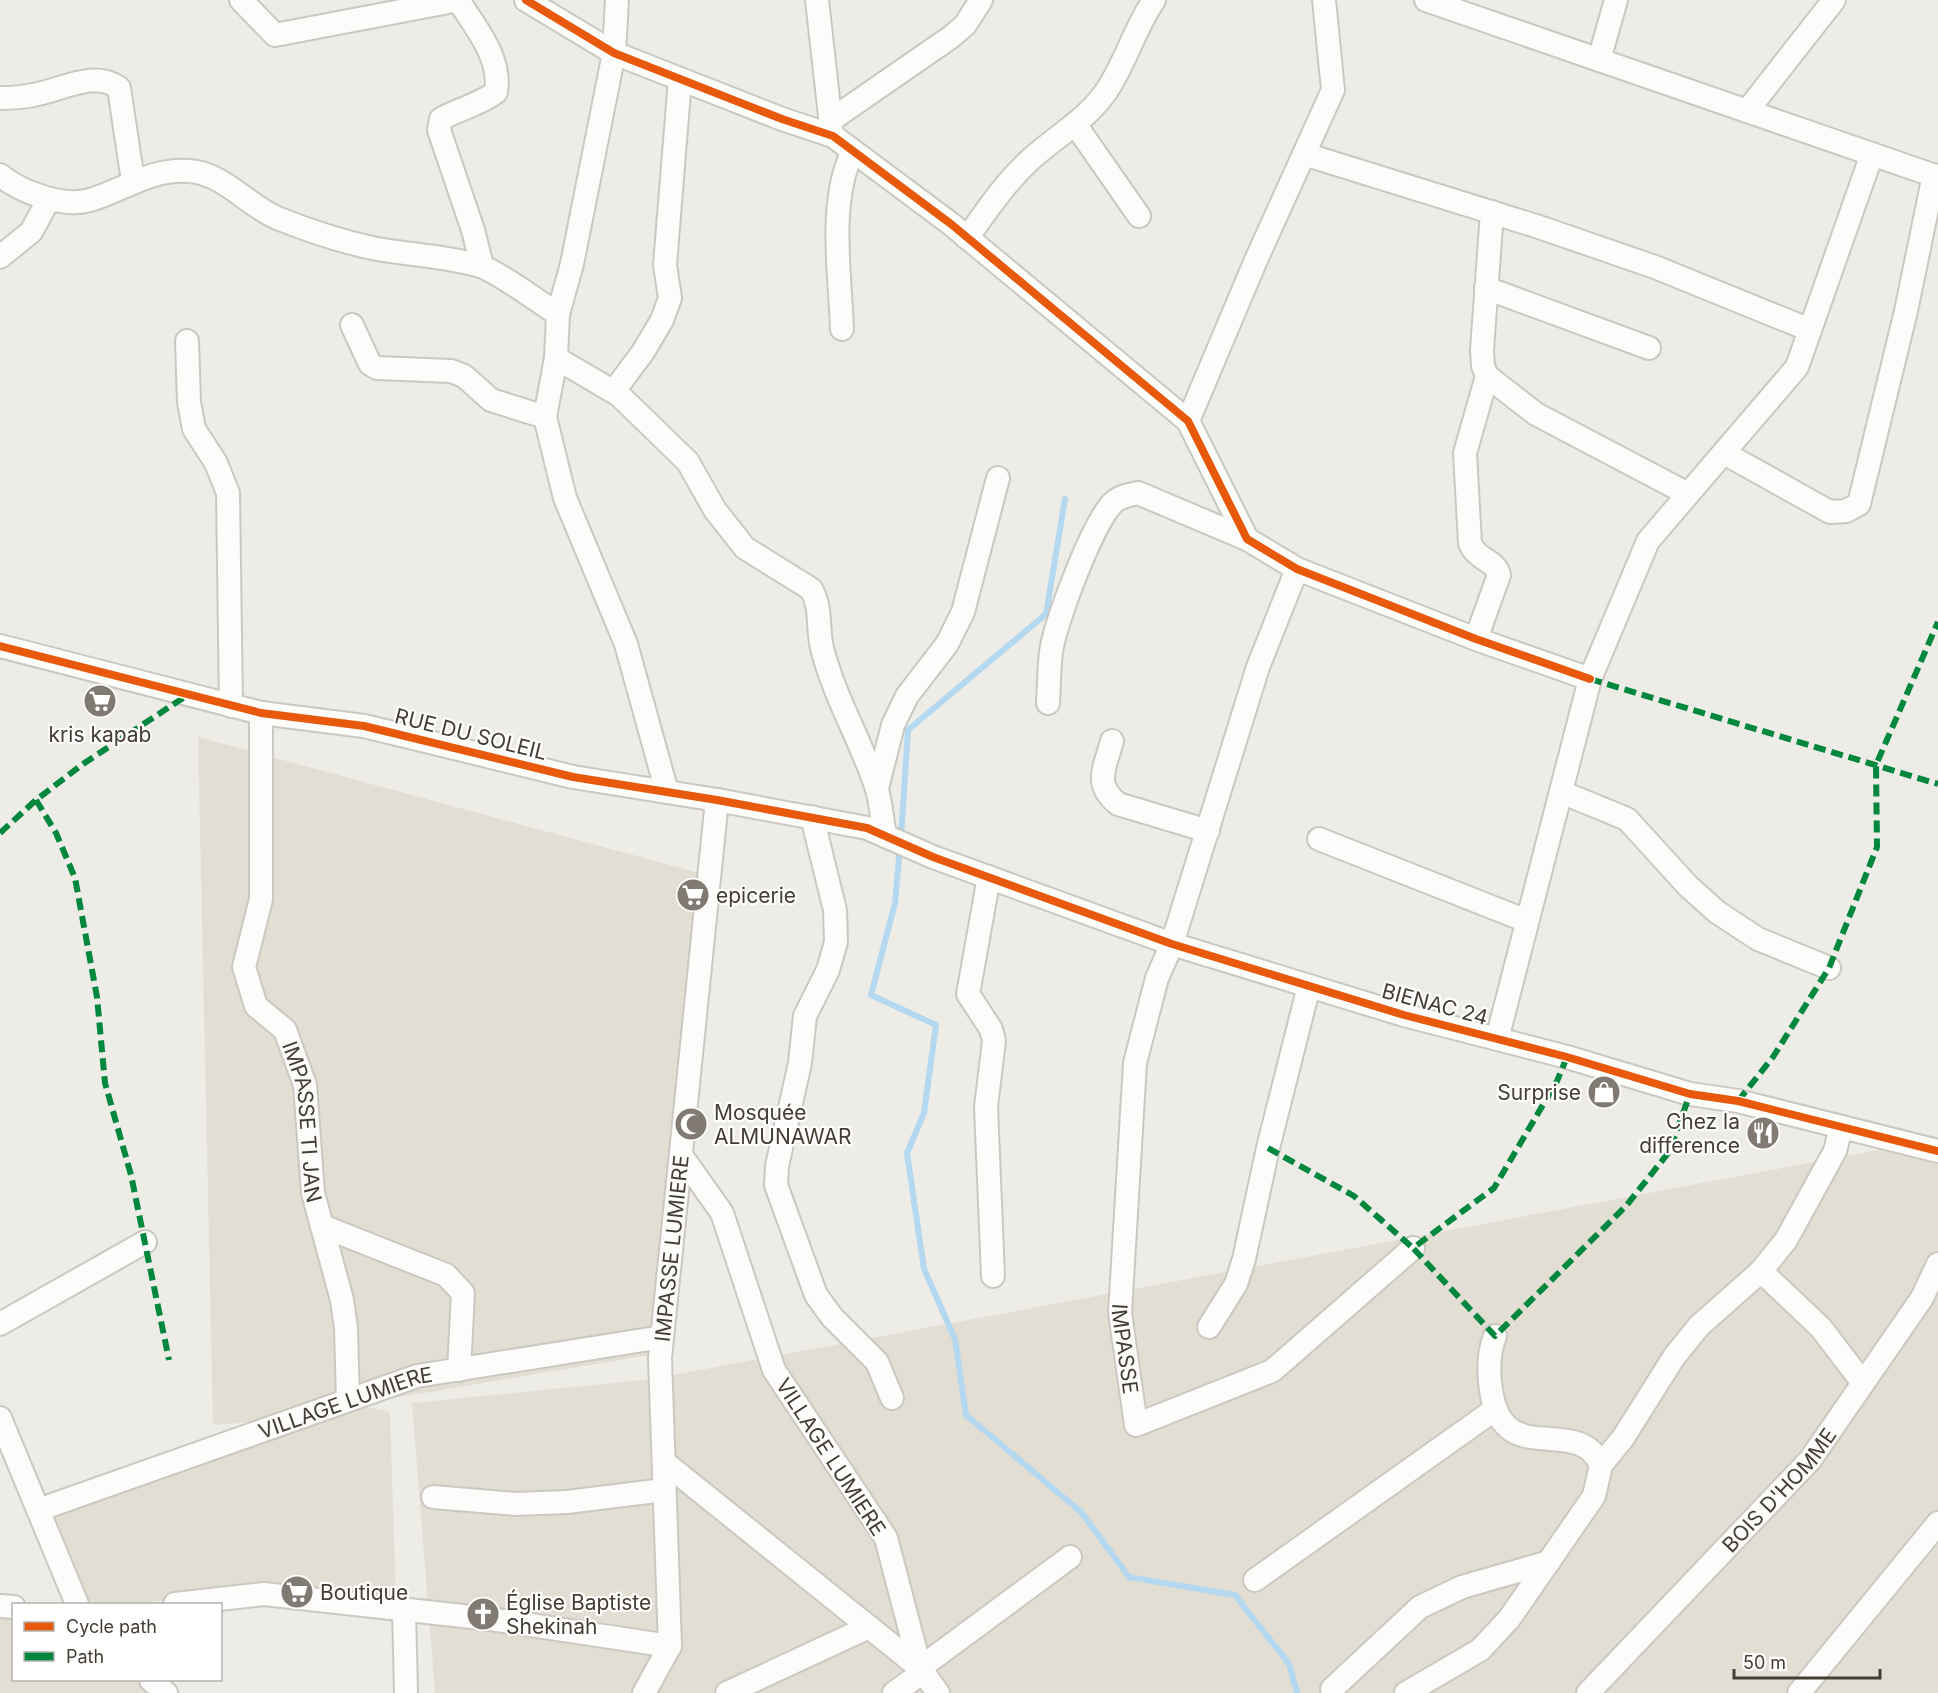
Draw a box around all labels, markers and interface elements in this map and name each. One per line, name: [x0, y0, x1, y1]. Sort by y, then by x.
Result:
supermarket icon: kris kapab: [82, 683, 118, 719]
street label: RUE DU SOLEIL: [392, 703, 550, 765]
place label: kris kapab: [49, 722, 151, 747]
supermarket icon: epicerie: [675, 877, 711, 913]
place label: epicerie: [716, 883, 796, 908]
street label: BIENAC 24: [1379, 978, 1491, 1030]
street label: IMPASSE TI JAN: [278, 1038, 328, 1205]
shop icon: Surprise: [1586, 1074, 1622, 1110]
place label: Surprise: [1497, 1080, 1581, 1105]
place label: Mosquée ALMUNAWAR: [714, 1100, 852, 1149]
mosque icon: Mosquée ALMUNAWAR: [673, 1106, 709, 1142]
place label: Chez la difference: [1639, 1109, 1740, 1158]
restaurant icon: Chez la difference: [1745, 1115, 1781, 1151]
street label: IMPASSE LUMIERE: [649, 1154, 693, 1343]
street label: IMPASSE: [1107, 1303, 1144, 1395]
street label: VILLAGE LUMIERE: [255, 1361, 434, 1444]
street label: VILLAGE LUMIERE: [771, 1374, 891, 1540]
street label: BOIS D'HOMME: [1717, 1423, 1841, 1557]
supermarket icon: Boutique: [279, 1574, 315, 1610]
place label: Boutique: [320, 1580, 408, 1605]
place label: Église Baptiste Shekinah: [506, 1589, 651, 1639]
church icon: Église Baptiste Shekinah: [465, 1596, 501, 1632]
legend: [12, 1603, 222, 1681]
text: Cycle path: [66, 1616, 157, 1637]
scale bar: [1734, 1642, 1880, 1680]
text: Path: [66, 1646, 104, 1667]
text: 50 m: [1743, 1652, 1786, 1673]

